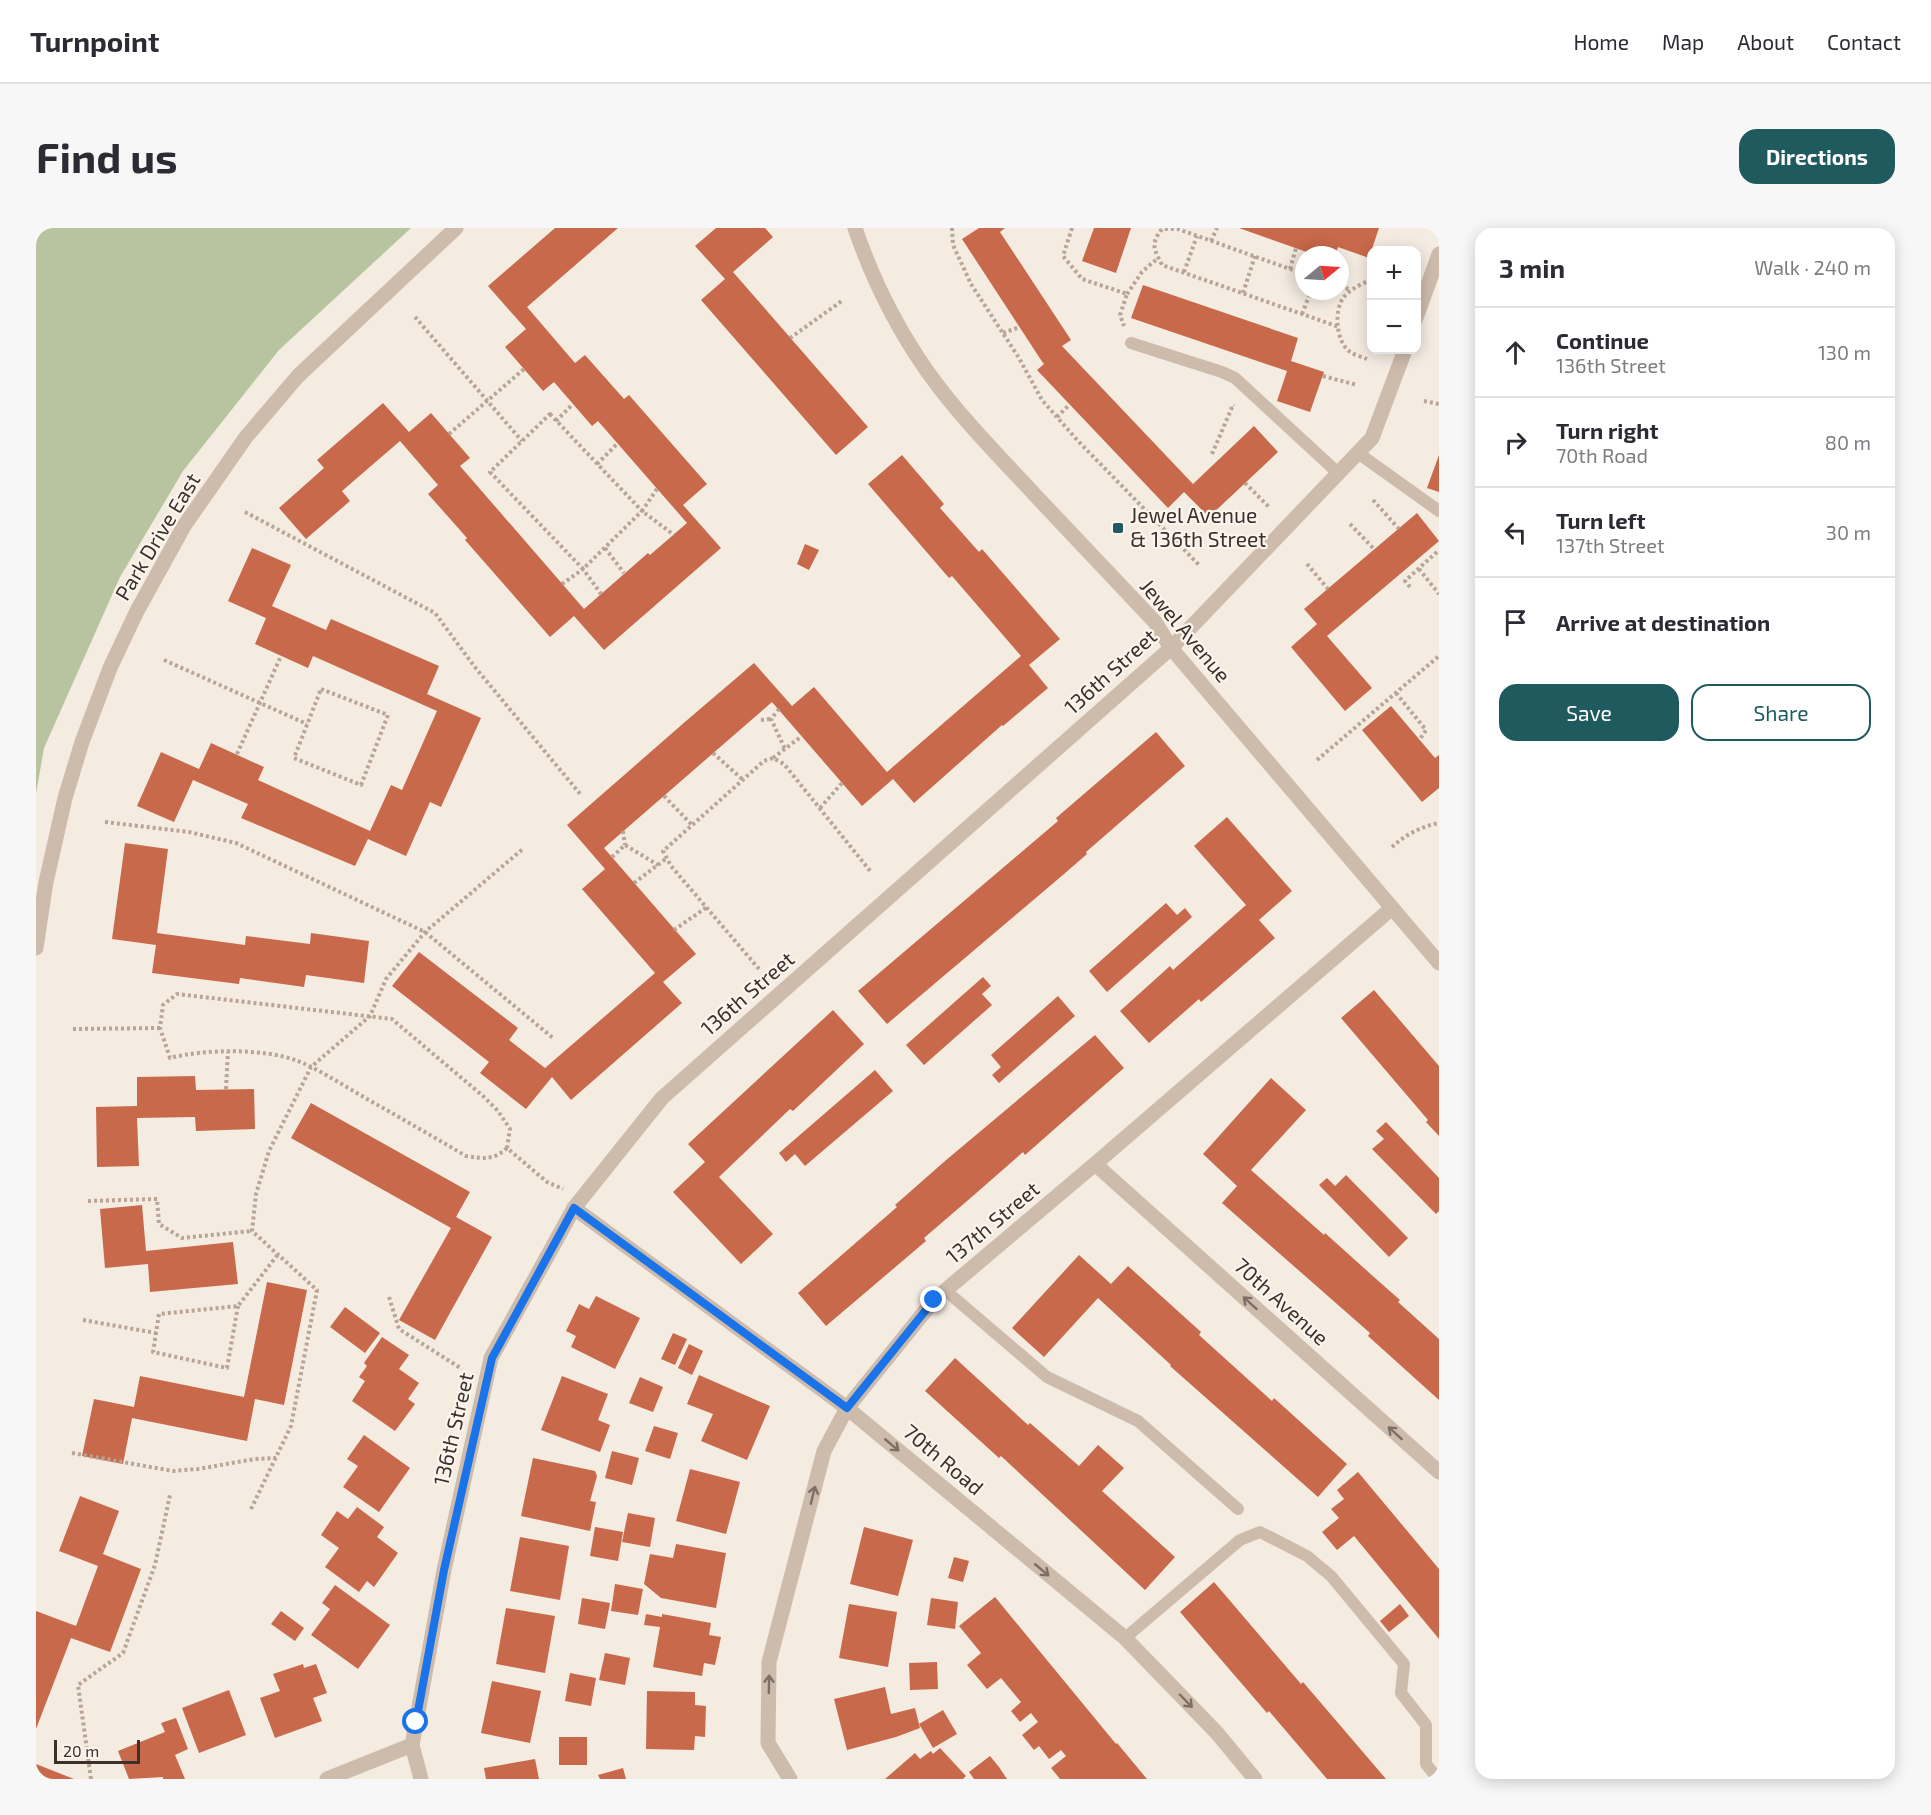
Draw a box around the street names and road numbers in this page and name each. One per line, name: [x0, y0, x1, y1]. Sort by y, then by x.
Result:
street label: Park Drive East: [109, 468, 204, 604]
street label: Jewel Avenue: [1136, 573, 1237, 687]
street label: 136th Street: [1059, 623, 1161, 719]
street label: 136th Street: [695, 946, 799, 1040]
street label: 137th Street: [940, 1176, 1044, 1268]
street label: 70th Avenue: [1230, 1252, 1334, 1350]
street label: 136th Street: [427, 1370, 478, 1488]
street label: 70th Road: [899, 1418, 989, 1499]

